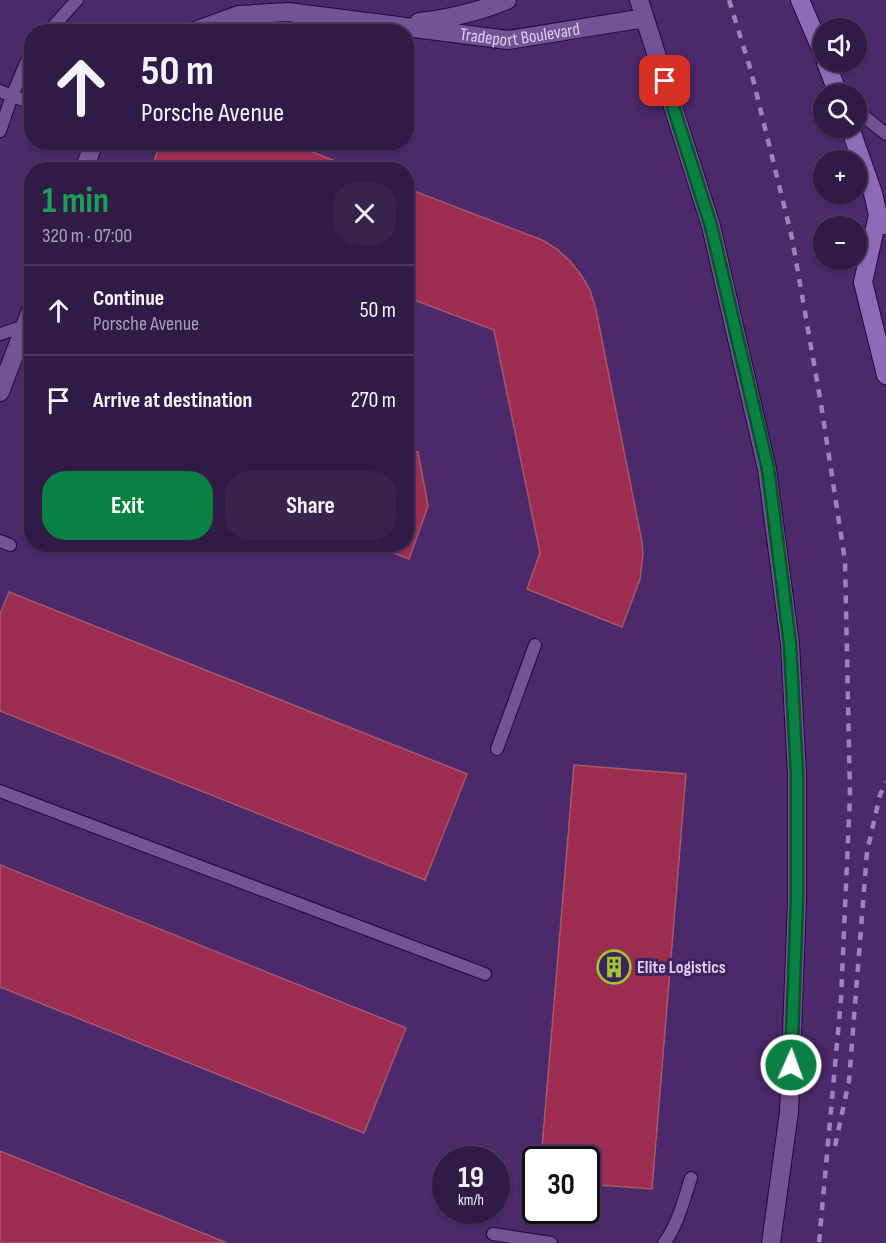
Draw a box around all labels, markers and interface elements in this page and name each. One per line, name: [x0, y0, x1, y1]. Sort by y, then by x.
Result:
map controls: [813, 18, 867, 270]
button: sound: [813, 18, 867, 72]
street label: Tradeport Boulevard: [459, 19, 581, 51]
text: 50 m: [141, 46, 214, 97]
icon: ahead: [42, 48, 120, 126]
pin: [639, 55, 690, 106]
icon: arrive: [648, 64, 681, 97]
button: search: [813, 84, 867, 138]
text: Porsche Avenue: [141, 97, 284, 129]
button: +: [813, 150, 867, 204]
text: 1 min: [42, 180, 109, 223]
button: close: [333, 182, 396, 245]
button: −: [813, 216, 867, 270]
text: 320 m · 07:00: [42, 224, 132, 248]
text: Continue: [93, 285, 164, 312]
icon: ahead: [42, 294, 75, 327]
text: 50 m: [360, 297, 396, 324]
text: Porsche Avenue: [93, 312, 199, 336]
icon: arrive: [42, 384, 75, 417]
text: Arrive at destination: [93, 387, 252, 414]
text: 270 m: [351, 387, 396, 414]
button: Exit: [42, 471, 213, 540]
button: Share: [225, 471, 396, 540]
building icon: Elite Logistics: [596, 949, 632, 985]
place label: Elite Logistics: [637, 957, 726, 978]
position arrow: [759, 1033, 823, 1097]
speed limit sign: 30: [522, 1146, 600, 1224]
text: 19: [458, 1160, 484, 1196]
text: km/h: [458, 1191, 484, 1210]

